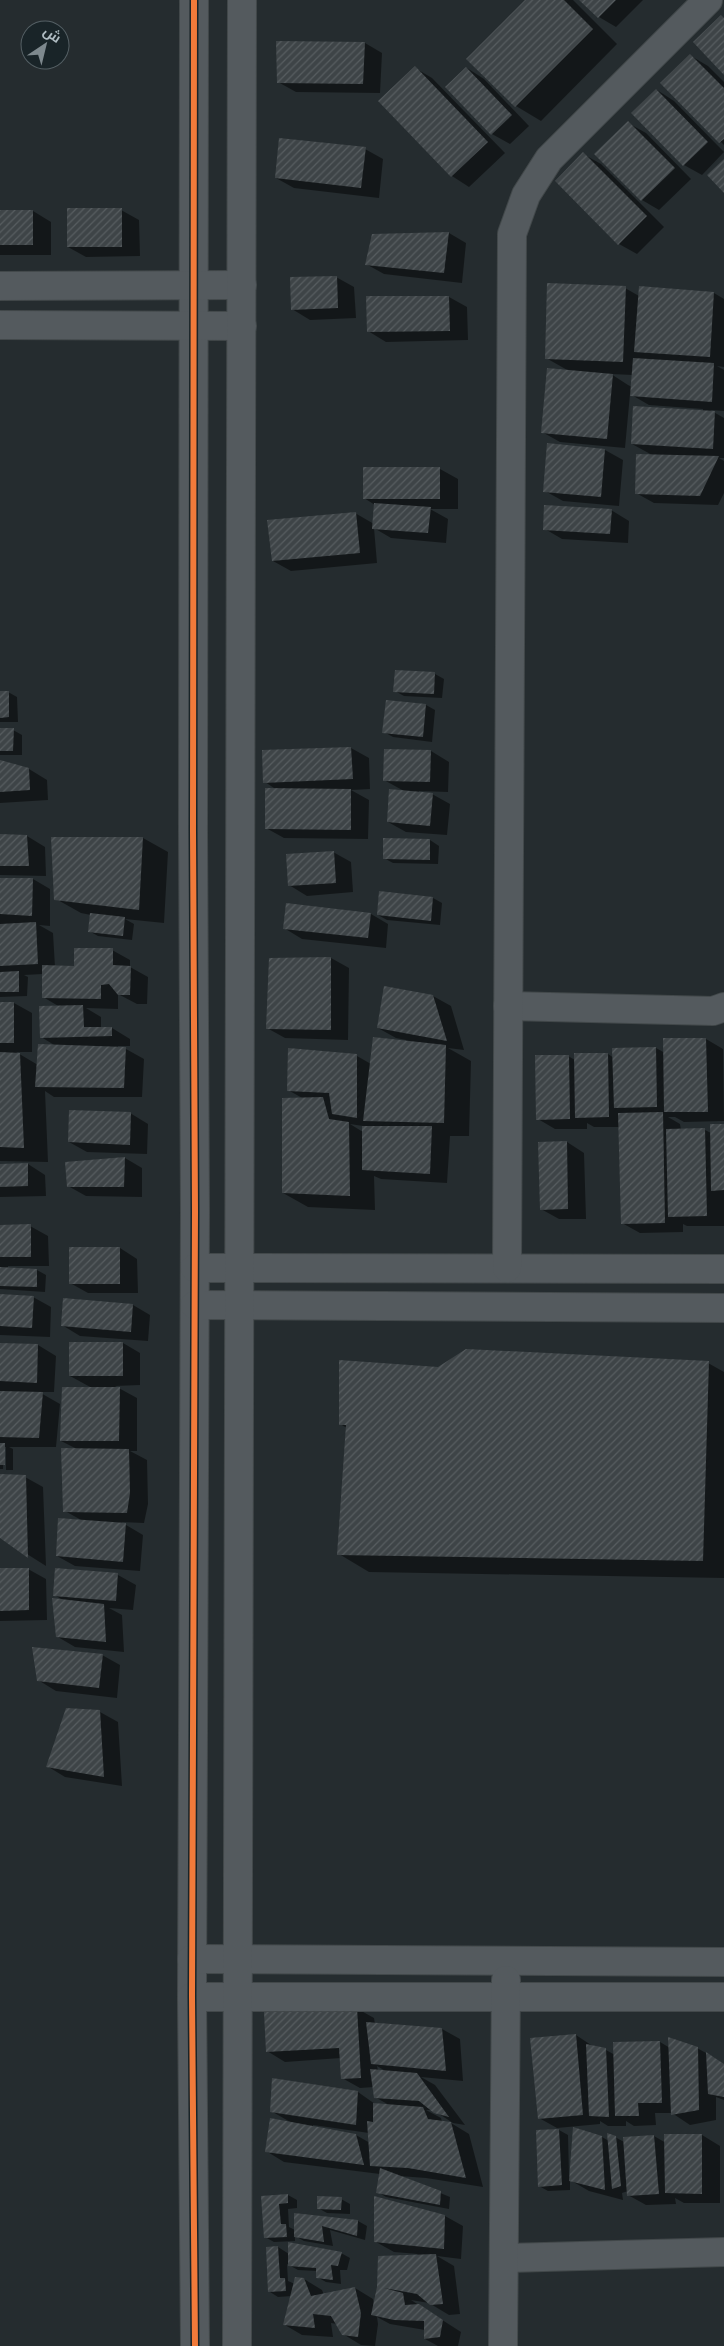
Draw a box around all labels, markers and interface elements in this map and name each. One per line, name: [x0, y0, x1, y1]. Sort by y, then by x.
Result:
north arrow: [20, 20, 70, 70]
text: ش: [40, 22, 65, 47]

